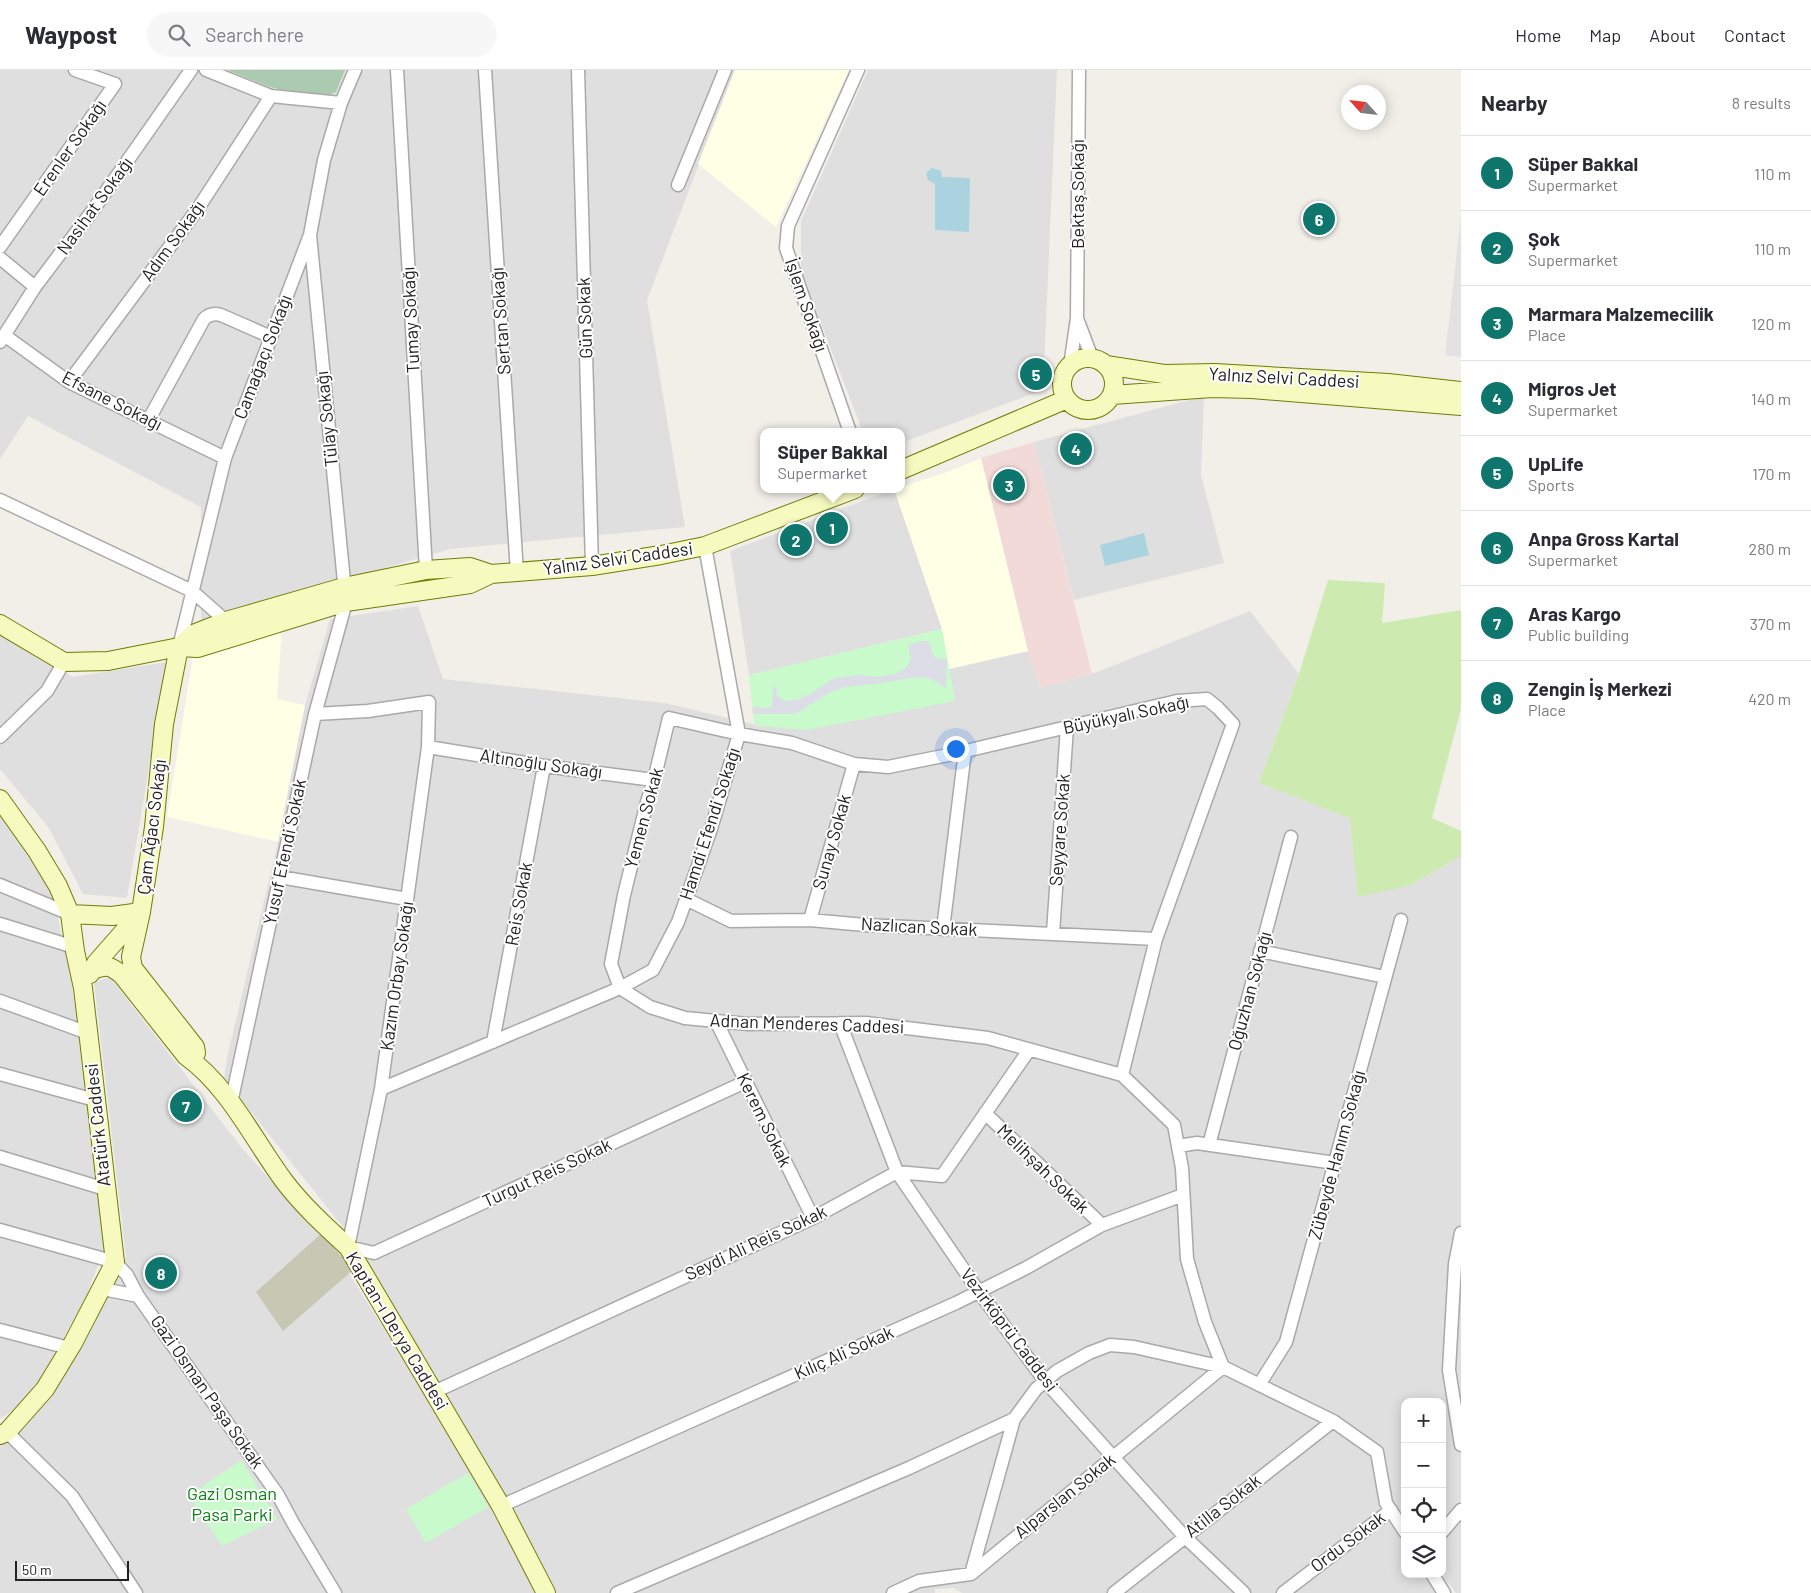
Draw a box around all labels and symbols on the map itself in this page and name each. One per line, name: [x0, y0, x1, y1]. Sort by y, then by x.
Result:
north arrow: [1341, 85, 1386, 130]
street label: Erenler Sokağı: [28, 95, 110, 200]
street label: Bektaş Sokağı: [1066, 139, 1088, 249]
street label: Nasihat Sokağı: [51, 152, 137, 259]
street label: Adım Sokağı: [135, 196, 209, 285]
pin: 6: [1303, 200, 1335, 238]
street label: İşlem Sokağı: [781, 255, 833, 354]
street label: Tumay Sokağı: [396, 266, 424, 374]
street label: Sertan Sokağı: [485, 267, 515, 376]
street label: Gün Sokak: [572, 277, 596, 359]
street label: Camağaçı Sokağı: [228, 291, 296, 422]
pin: 5: [1020, 355, 1052, 393]
street label: Yalnız Selvi Caddesi: [1208, 362, 1360, 392]
street label: Efsane Sokağı: [59, 365, 166, 435]
street label: Tülay Sokağı: [310, 370, 342, 468]
pin: 4: [1060, 430, 1092, 468]
pin: 3: [993, 466, 1025, 504]
pin: 1: [816, 509, 848, 547]
pin: 2: [780, 521, 812, 559]
street label: Yalnız Selvi Caddesi: [541, 537, 694, 579]
street label: Büyükyalı Sokağı: [1061, 690, 1191, 738]
your location: [943, 736, 969, 762]
street label: Altınoğlu Sokağı: [478, 744, 604, 783]
street label: Hamdi Efendi Sokağı: [674, 745, 744, 903]
street label: Çam Ağacı Sokağı: [132, 758, 170, 896]
street label: Yemen Sokak: [619, 765, 667, 871]
street label: Seyyare Sokak: [1044, 773, 1074, 887]
street label: Yusuf Efendi Sokak: [258, 777, 310, 927]
street label: Sunay Sokak: [807, 791, 855, 892]
street label: Reis Sokak: [500, 860, 536, 947]
street label: Kazım Orbay Sokağı: [375, 900, 417, 1052]
street label: Nazlıcan Sokak: [860, 912, 978, 940]
street label: Oğuzhan Sokağı: [1223, 929, 1275, 1053]
street label: Adnan Menderes Caddesi: [709, 1009, 905, 1037]
street label: Atatürk Caddesi: [80, 1062, 114, 1188]
street label: Zübeyde Hanım Sokağı: [1303, 1068, 1369, 1242]
street label: Kerem Sokak: [733, 1069, 797, 1170]
pin: 7: [170, 1087, 202, 1125]
street label: Melihşah Sokak: [993, 1119, 1094, 1218]
street label: Turgut Reis Sokak: [479, 1133, 615, 1212]
street label: Seydi Ali Reis Sokak: [681, 1200, 830, 1285]
street label: Kaptan-ı Derya Caddesi: [342, 1247, 454, 1414]
pin: 8: [145, 1254, 177, 1292]
street label: Vezirköprü Caddesi: [956, 1263, 1063, 1395]
street label: Gazi Osman Paşa Sokak: [147, 1310, 269, 1472]
street label: Kılıç Ali Sokak: [791, 1320, 897, 1384]
street label: Alparslan Sokak: [1010, 1448, 1119, 1543]
street label: Atilla Sokak: [1180, 1469, 1265, 1542]
park label: Gazi Osman Pasa Parki: [187, 1482, 277, 1525]
street label: Ordu Sokak: [1306, 1506, 1389, 1577]
scale bar: [15, 1558, 129, 1581]

